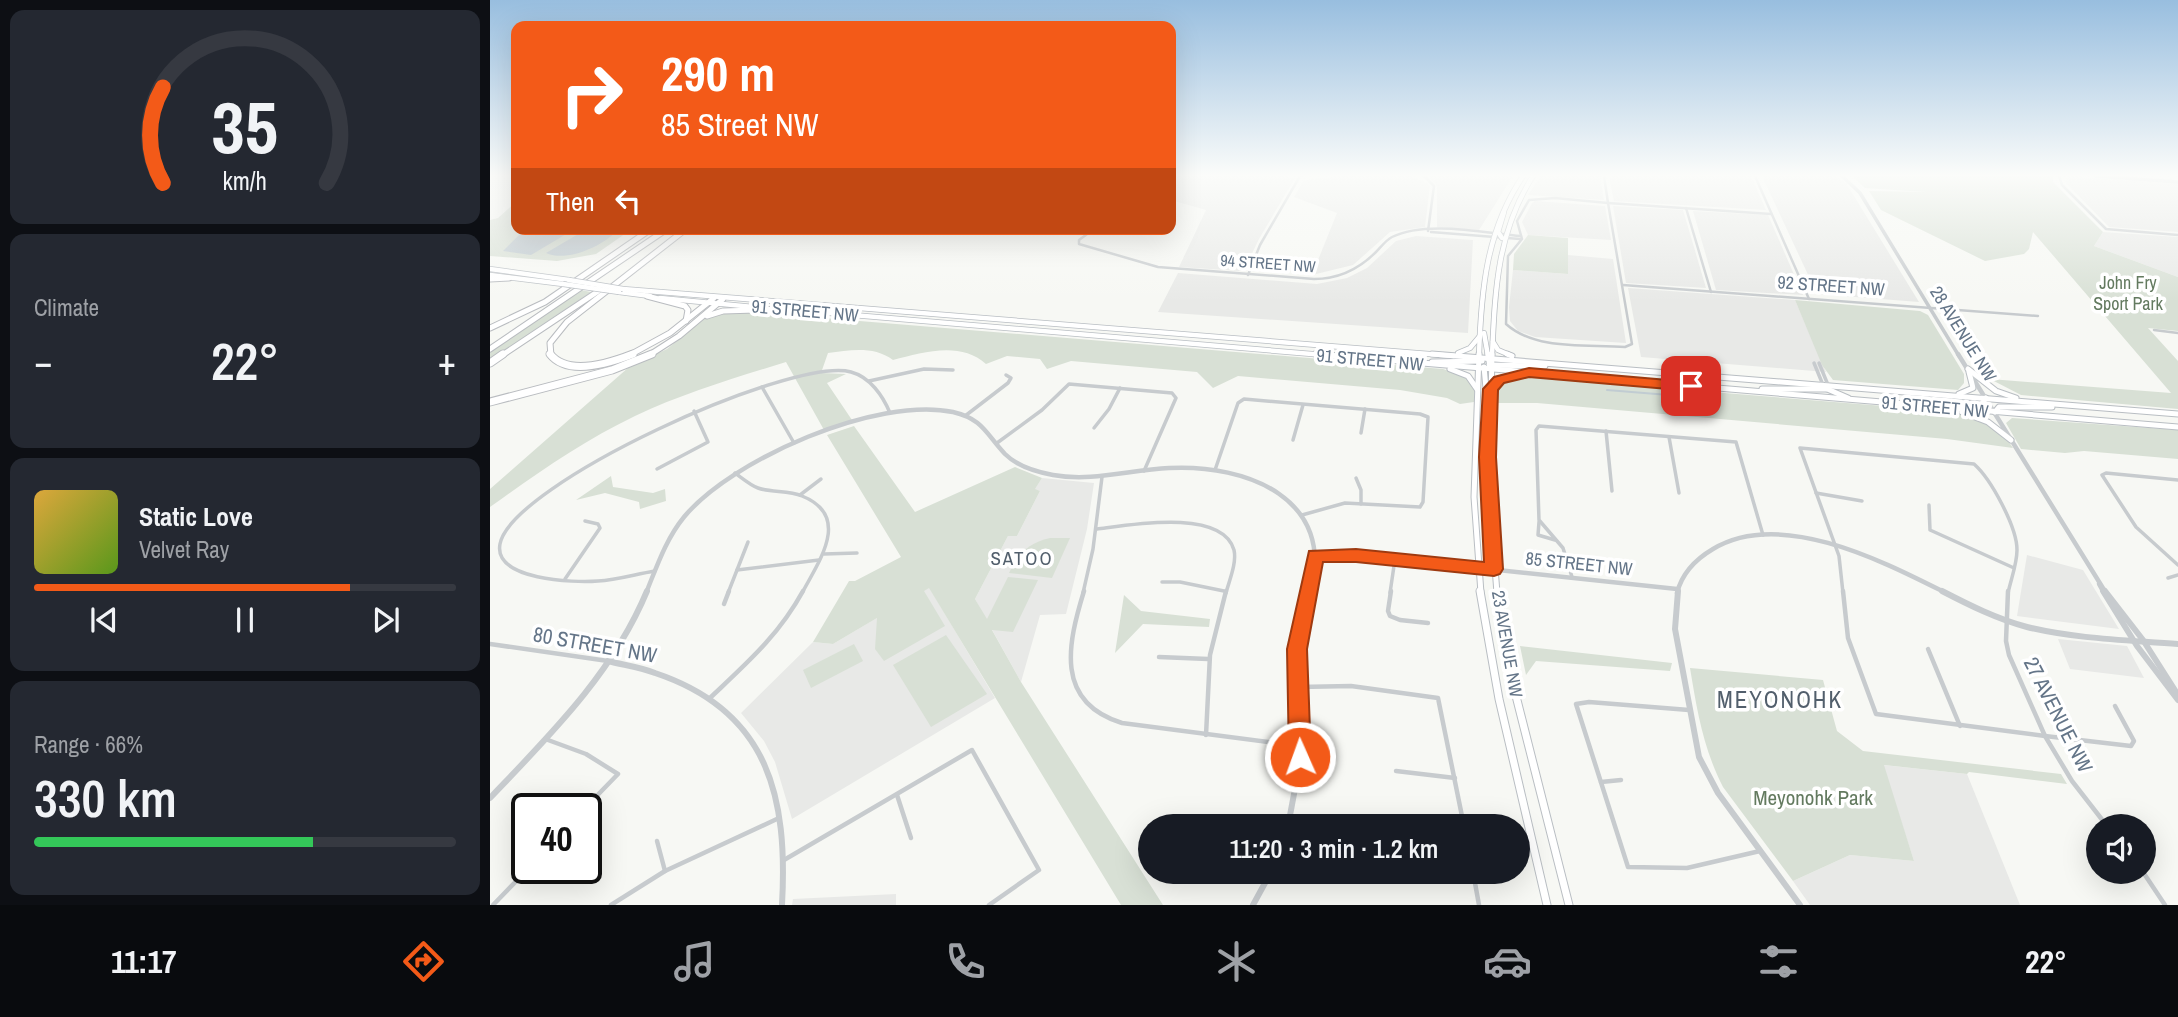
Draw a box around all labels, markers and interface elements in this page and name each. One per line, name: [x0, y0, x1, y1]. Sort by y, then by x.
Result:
text: 290 m: [661, 40, 775, 106]
icon: right: [546, 49, 637, 140]
text: 35: [212, 78, 278, 176]
text: 85 Street NW: [661, 103, 819, 146]
text: km/h: [223, 164, 267, 198]
icon: left: [609, 182, 647, 220]
text: Then: [546, 184, 595, 219]
street label: 94 STREET NW: [1220, 249, 1317, 277]
street label: 92 STREET NW: [1777, 269, 1885, 302]
park label: John Fry Sport Park: [2093, 270, 2163, 316]
street label: 28 AVENUE NW: [1924, 281, 2003, 386]
text: Climate: [34, 292, 99, 323]
street label: 91 STREET NW: [751, 293, 860, 328]
text: 22°: [211, 326, 279, 396]
text: −: [34, 336, 52, 387]
text: +: [438, 336, 456, 387]
street label: 91 STREET NW: [1316, 342, 1425, 377]
pin: [1661, 356, 1721, 416]
icon: arrive: [1672, 367, 1710, 405]
street label: 91 STREET NW: [1881, 389, 1990, 424]
text: Static Love: [139, 499, 253, 534]
text: Velvet Ray: [139, 534, 229, 565]
district label: SATOO: [990, 545, 1054, 571]
street label: 85 STREET NW: [1524, 545, 1634, 582]
street label: 23 AVENUE NW: [1486, 589, 1529, 699]
icon: previous: [85, 601, 123, 639]
icon: pause: [226, 601, 264, 639]
icon: next: [367, 601, 405, 639]
street label: 80 STREET NW: [531, 619, 660, 670]
street label: 27 AVENUE NW: [2017, 652, 2100, 778]
district label: MEYONOHK: [1717, 684, 1843, 715]
position arrow: [1263, 720, 1337, 794]
text: Range · 66%: [34, 729, 143, 760]
text: 330 km: [34, 763, 177, 833]
park label: Meyonohk Park: [1753, 783, 1873, 812]
speed limit sign: 40: [511, 793, 602, 884]
map controls: [2086, 814, 2156, 884]
button: sound: [2086, 814, 2156, 884]
text: 11:20 · 3 min · 1.2 km: [1230, 831, 1438, 866]
icon: directions: [399, 937, 448, 986]
icon: music: [670, 937, 719, 986]
icon: phone: [941, 937, 990, 986]
icon: climate: [1212, 937, 1261, 986]
icon: car: [1483, 937, 1532, 986]
icon: filters: [1754, 937, 1803, 986]
text: 11:17: [111, 940, 177, 983]
text: 22°: [2025, 940, 2067, 983]

